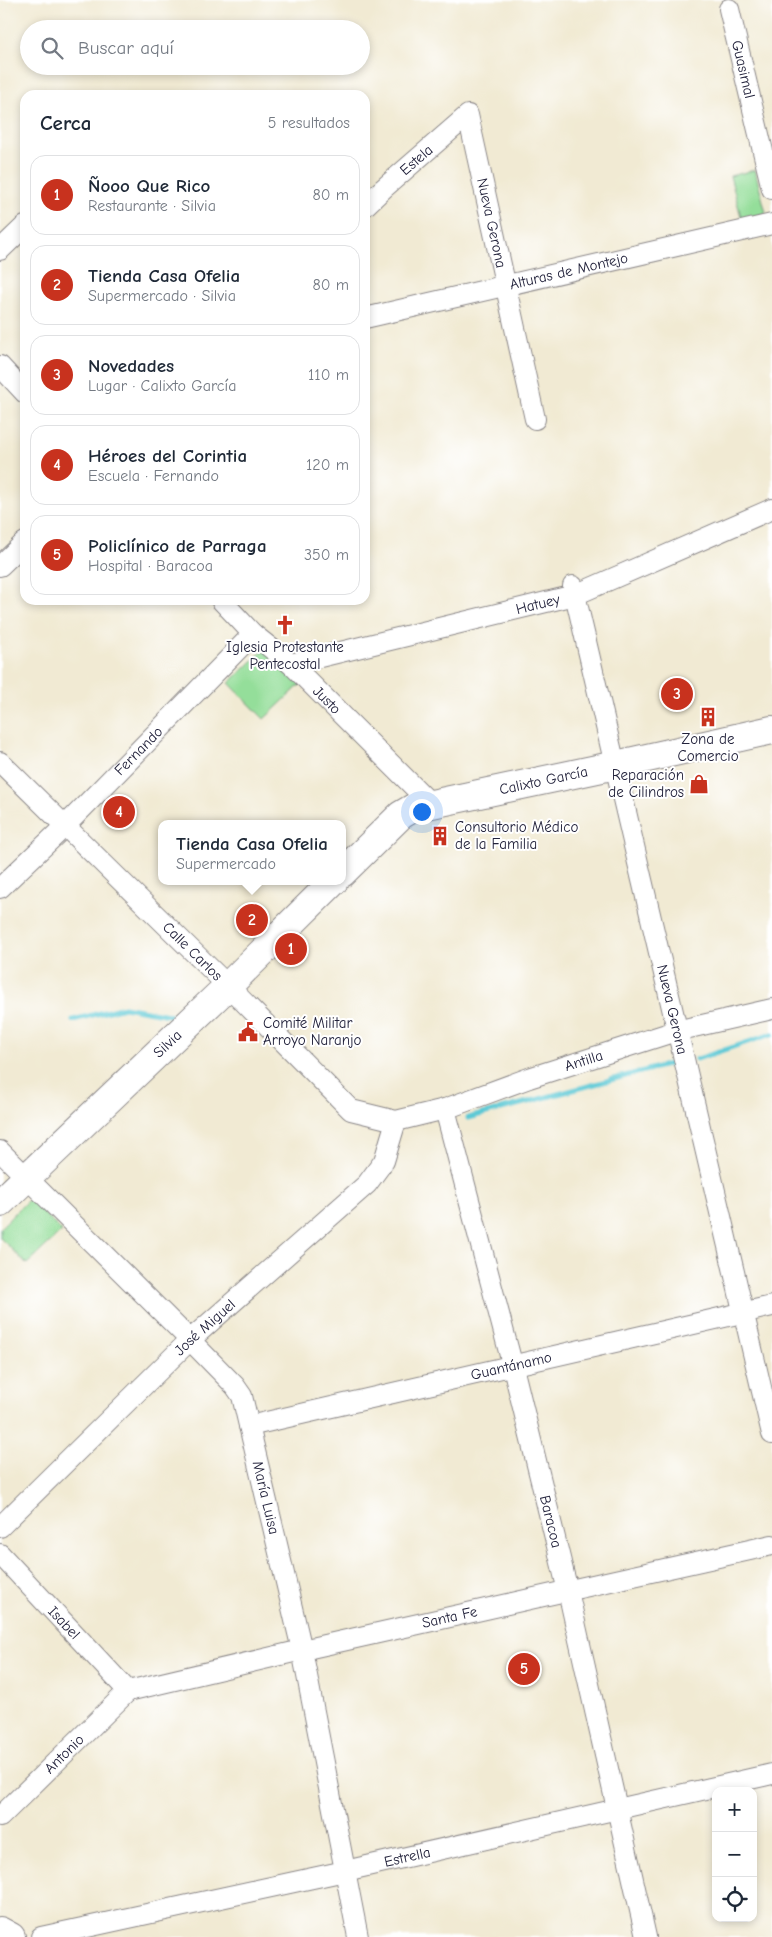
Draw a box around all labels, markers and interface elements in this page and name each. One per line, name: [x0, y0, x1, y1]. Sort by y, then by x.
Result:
search box: [20, 20, 370, 75]
icon: search: [38, 34, 66, 62]
text: Buscar aquí: [78, 37, 174, 59]
street label: Guasimal: [728, 38, 759, 100]
text: Cerca: [40, 111, 91, 135]
text: 5 resultados: [268, 114, 350, 132]
street label: Estela: [396, 141, 436, 179]
text: Ñooo Que Rico: [88, 175, 210, 197]
street label: Nueva Gerona: [473, 176, 510, 270]
text: 1: [54, 186, 60, 204]
text: 80 m: [312, 186, 349, 204]
text: Restaurante · Silvia: [88, 197, 216, 215]
street label: Alturas de Montejo: [508, 249, 630, 293]
text: Tienda Casa Ofelia: [88, 265, 240, 287]
text: 2: [53, 276, 61, 294]
text: 80 m: [312, 276, 349, 294]
text: Supermercado · Silvia: [88, 287, 236, 305]
text: Novedades: [88, 355, 174, 377]
text: 3: [53, 366, 61, 384]
text: 110 m: [308, 366, 349, 384]
text: Lugar · Calixto García: [88, 377, 236, 395]
text: Héroes del Corintia: [88, 445, 247, 467]
text: 4: [53, 456, 61, 474]
text: 120 m: [306, 456, 349, 474]
text: Escuela · Fernando: [88, 467, 219, 485]
text: Policlínico de Parraga: [88, 535, 267, 557]
text: 5: [53, 546, 61, 564]
text: 350 m: [304, 546, 349, 564]
text: Hospital · Baracoa: [88, 557, 213, 575]
street label: Hatuey: [514, 590, 562, 618]
church icon: Iglesia Protestante Pentecostal: [274, 614, 296, 636]
place label: Iglesia Protestante Pentecostal: [226, 638, 344, 673]
pin: 3: [661, 675, 693, 713]
street label: Justo: [309, 682, 345, 718]
building icon: Zona de Comercio: [697, 706, 719, 728]
street label: Fernando: [111, 723, 167, 779]
place label: Zona de Comercio: [677, 730, 739, 765]
street label: Calixto García: [498, 762, 589, 798]
place label: Reparación de Cilindros: [608, 766, 684, 801]
shop icon: Reparación de Cilindros: [688, 773, 710, 795]
pin: 4: [103, 793, 135, 831]
your location: [409, 799, 435, 825]
place label: Consultorio Médico de la Familia: [455, 818, 578, 853]
popup: [158, 820, 346, 885]
building icon: Consultorio Médico de la Familia: [429, 825, 451, 847]
text: Tienda Casa Ofelia: [176, 833, 328, 855]
text: Supermercado: [176, 855, 276, 873]
pin: 2: [236, 901, 268, 939]
street label: Calle Carlos: [159, 918, 226, 984]
pin: 1: [275, 930, 307, 968]
street label: Nueva Gerona: [653, 963, 692, 1056]
place label: Comité Militar Arroyo Naranjo: [263, 1014, 362, 1049]
public building icon: Comité Militar Arroyo Naranjo: [237, 1021, 259, 1043]
street label: Silvia: [149, 1026, 185, 1061]
street label: Antilla: [562, 1046, 605, 1075]
street label: José Miguel: [170, 1295, 239, 1359]
street label: Guantánamo: [469, 1348, 553, 1384]
street label: María Luisa: [249, 1459, 283, 1536]
street label: Baracoa: [536, 1494, 566, 1550]
street label: Isabel: [44, 1602, 84, 1643]
street label: Santa Fe: [420, 1602, 479, 1632]
pin: 5: [508, 1650, 540, 1688]
street label: Antonio: [41, 1730, 88, 1777]
map controls: [712, 1787, 757, 1922]
button: +: [712, 1787, 757, 1832]
button: −: [712, 1832, 757, 1877]
street label: Estrella: [382, 1843, 432, 1871]
button: locate: [712, 1877, 757, 1922]

